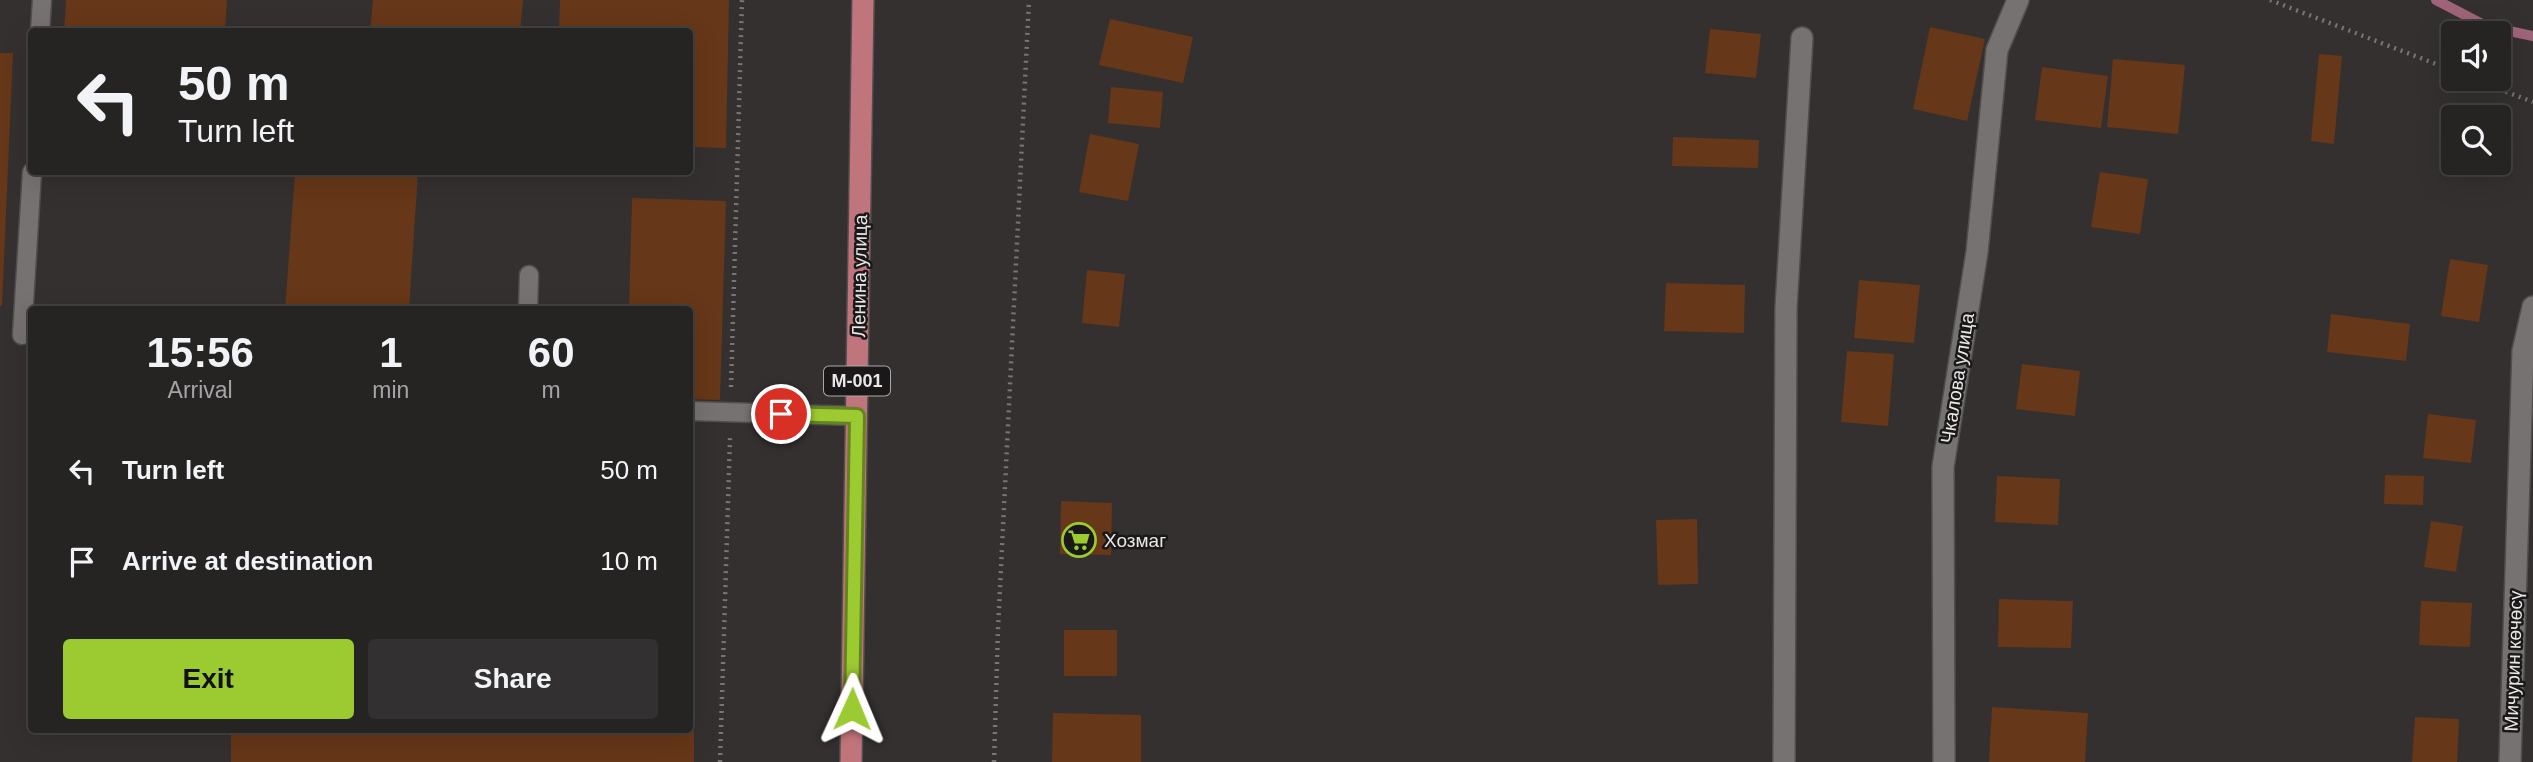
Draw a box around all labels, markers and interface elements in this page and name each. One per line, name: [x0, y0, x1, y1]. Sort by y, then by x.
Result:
map controls: [2441, 21, 2511, 175]
button: sound: [2441, 21, 2511, 91]
icon: left: [63, 56, 154, 147]
text: 50 m: [178, 56, 290, 110]
button: search: [2441, 105, 2511, 175]
text: Turn left: [178, 113, 294, 149]
street label: Ленина улица: [848, 214, 871, 338]
street label: Чкалова улица: [1937, 311, 1978, 445]
text: 15:56: [146, 329, 254, 376]
text: 1: [379, 329, 403, 376]
text: 60: [528, 329, 575, 376]
road number: М-001: [824, 366, 890, 396]
text: Arrival: [168, 377, 233, 403]
text: min: [372, 377, 409, 403]
text: m: [542, 377, 561, 403]
pin: [751, 384, 811, 444]
icon: arrive: [762, 395, 800, 433]
icon: left: [63, 452, 101, 490]
text: Turn left: [122, 455, 224, 485]
text: 50 m: [600, 455, 658, 485]
supermarket icon: Хозмаг: [1060, 521, 1098, 559]
place label: Хозмаг: [1104, 530, 1166, 551]
icon: arrive: [63, 543, 101, 581]
text: Arrive at destination: [122, 546, 373, 576]
text: 10 m: [600, 546, 658, 576]
street label: Мичурин көчөсү: [2501, 590, 2526, 732]
button: Exit: [63, 639, 354, 719]
button: Share: [368, 639, 658, 719]
position arrow: [815, 672, 889, 746]

